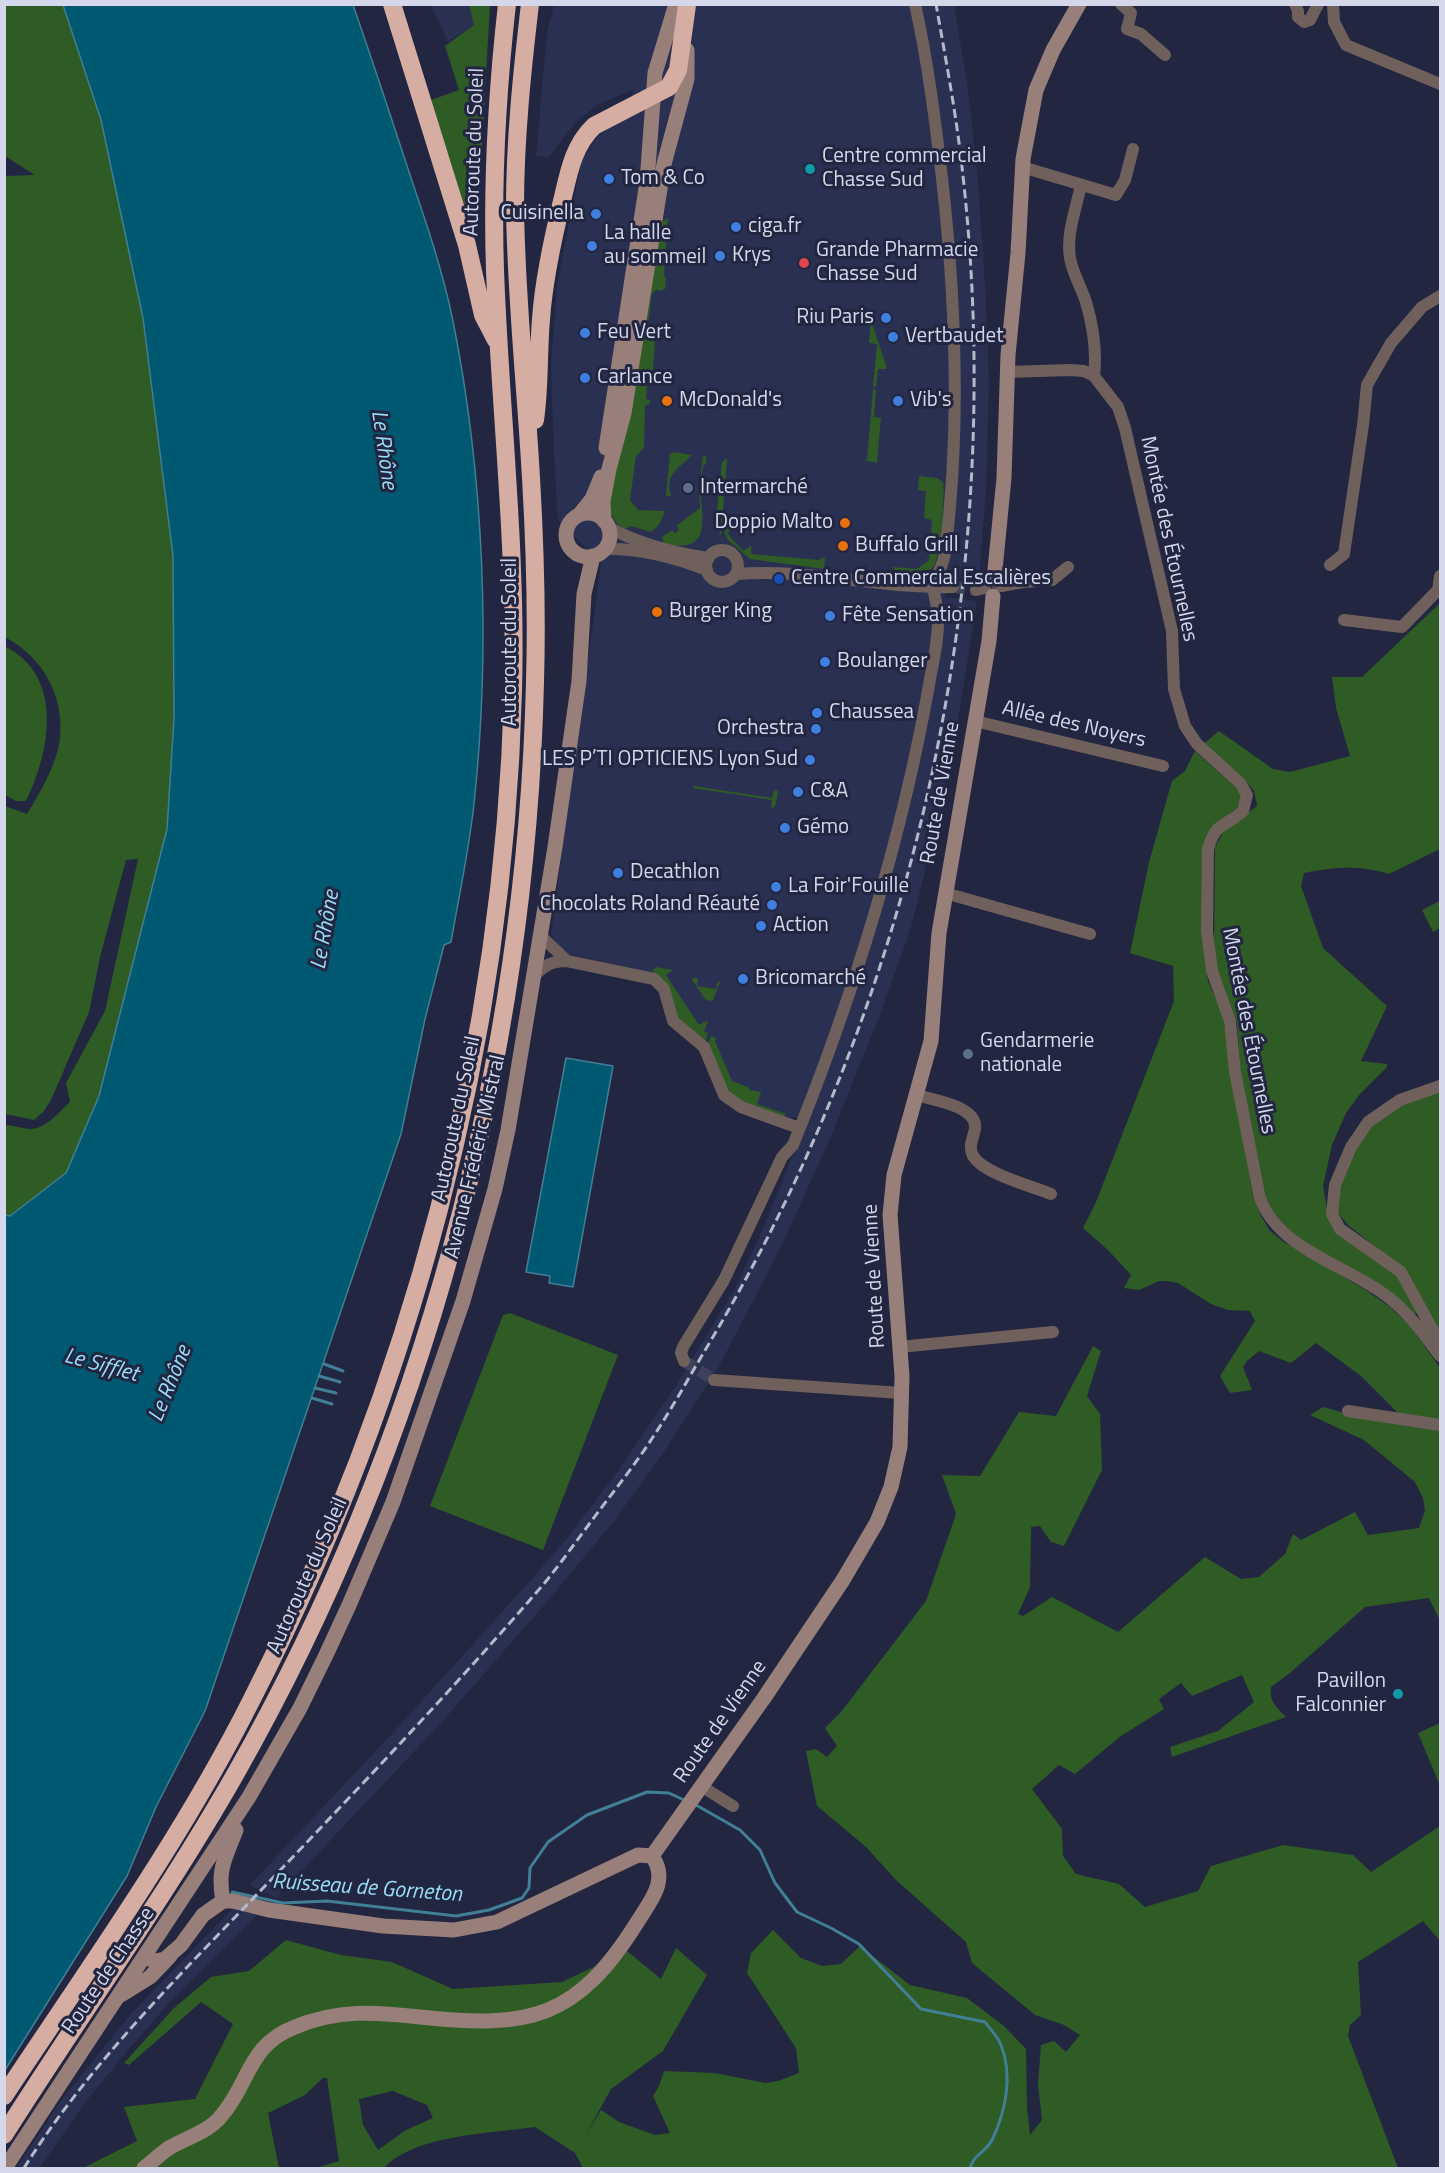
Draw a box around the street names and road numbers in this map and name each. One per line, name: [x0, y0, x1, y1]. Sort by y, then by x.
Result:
street label: Autoroute du Soleil: [459, 67, 491, 237]
street label: Montée des Étournelles: [1134, 434, 1202, 644]
street label: Autoroute du Soleil: [498, 558, 524, 726]
street label: Allée des Noyers: [1000, 696, 1148, 754]
street label: Route de Vienne: [916, 720, 966, 866]
street label: Montée des Étournelles: [1216, 926, 1280, 1136]
street label: Autoroute du Soleil: [427, 1034, 487, 1204]
street label: Avenue Frédéric Mistral: [440, 1053, 512, 1261]
street label: Route de Vienne: [859, 1203, 891, 1349]
street label: Autoroute du Soleil: [262, 1494, 354, 1658]
street label: Route de Vienne: [669, 1656, 773, 1788]
street label: Route de Chasse: [57, 1903, 161, 2039]

